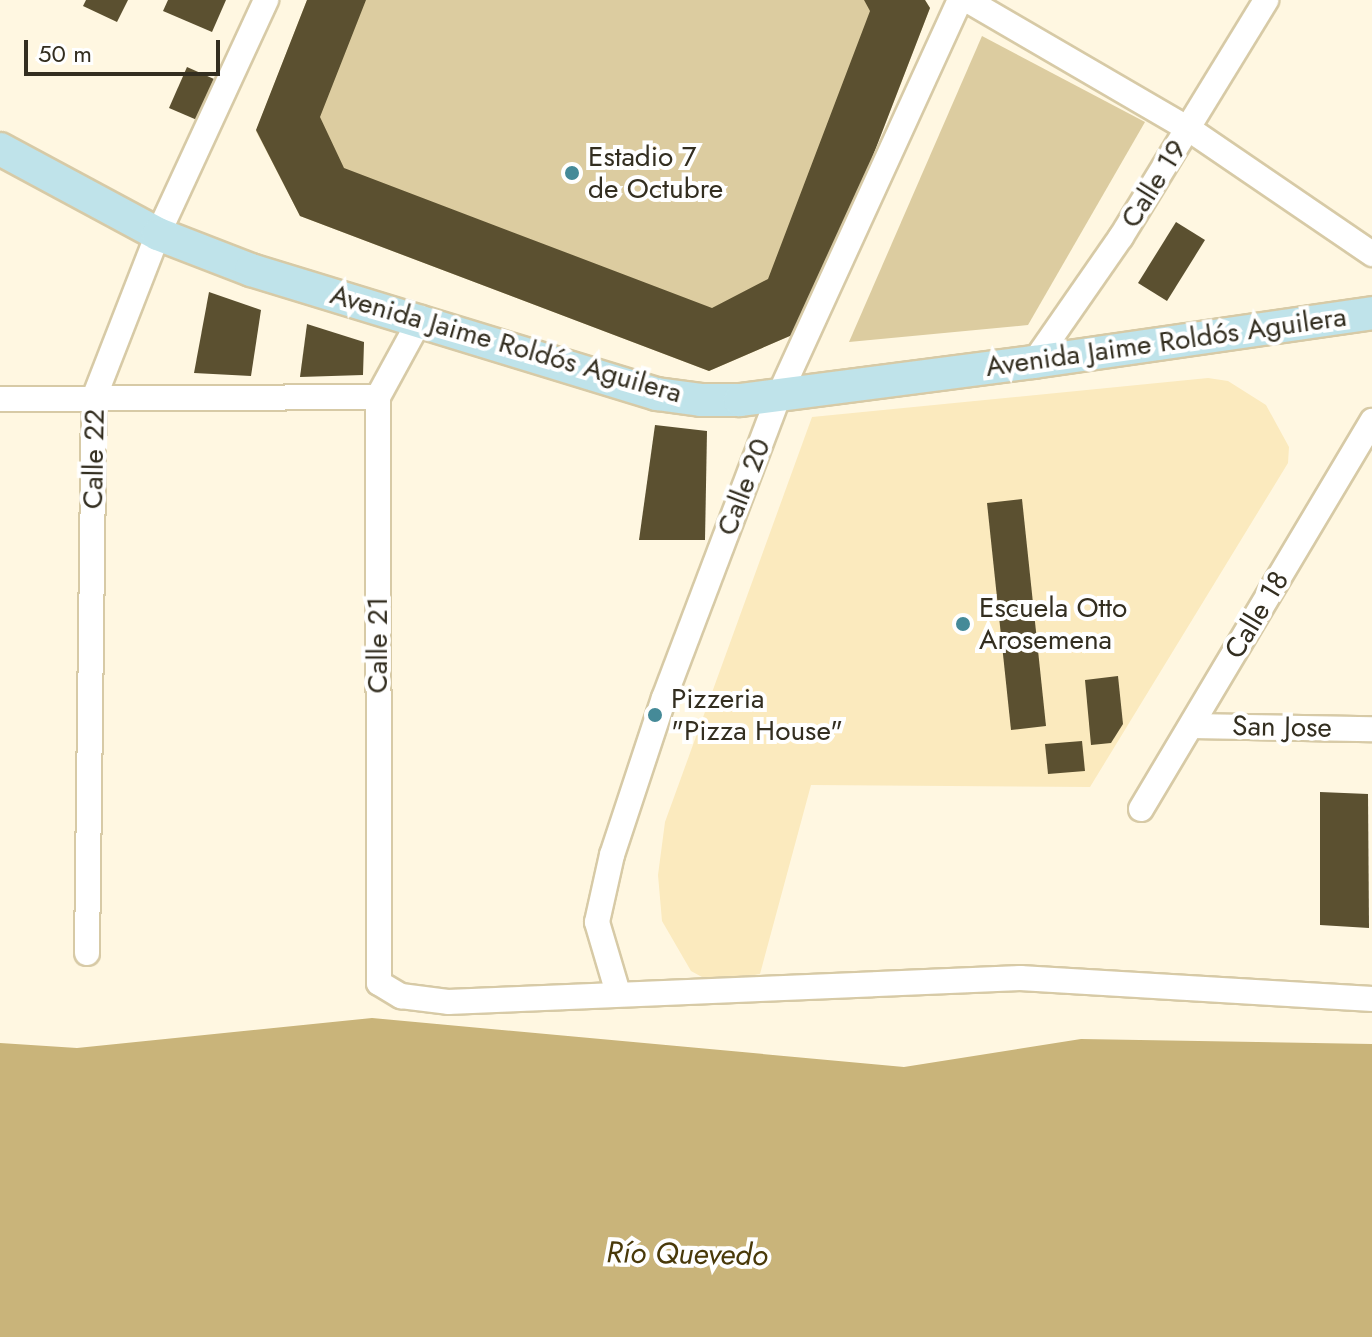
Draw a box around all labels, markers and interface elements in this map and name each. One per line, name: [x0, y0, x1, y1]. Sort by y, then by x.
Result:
scale bar: [28, 24, 224, 74]
text: 50 m: [38, 36, 92, 71]
street label: Calle 19: [1114, 134, 1194, 234]
place label: Estadio 7 de Octubre: [588, 140, 723, 206]
marker: Estadio 7 de Octubre: [563, 164, 581, 182]
street label: Avenida Jaime Roldós Aguilera: [326, 278, 686, 410]
street label: Avenida Jaime Roldós Aguilera: [983, 300, 1349, 384]
street label: Calle 22: [76, 409, 112, 509]
street label: Calle 20: [710, 434, 778, 540]
street label: Calle 18: [1218, 565, 1296, 665]
place label: Escuela Otto Arosemena: [979, 591, 1127, 657]
street label: Calle 21: [361, 597, 395, 693]
marker: Escuela Otto Arosemena: [954, 615, 972, 633]
place label: Pizzeria "Pizza House": [671, 682, 843, 748]
marker: Pizzeria "Pizza House": [646, 706, 664, 724]
street label: San Jose: [1232, 709, 1332, 745]
water label: Río Quevedo: [606, 1235, 768, 1273]

